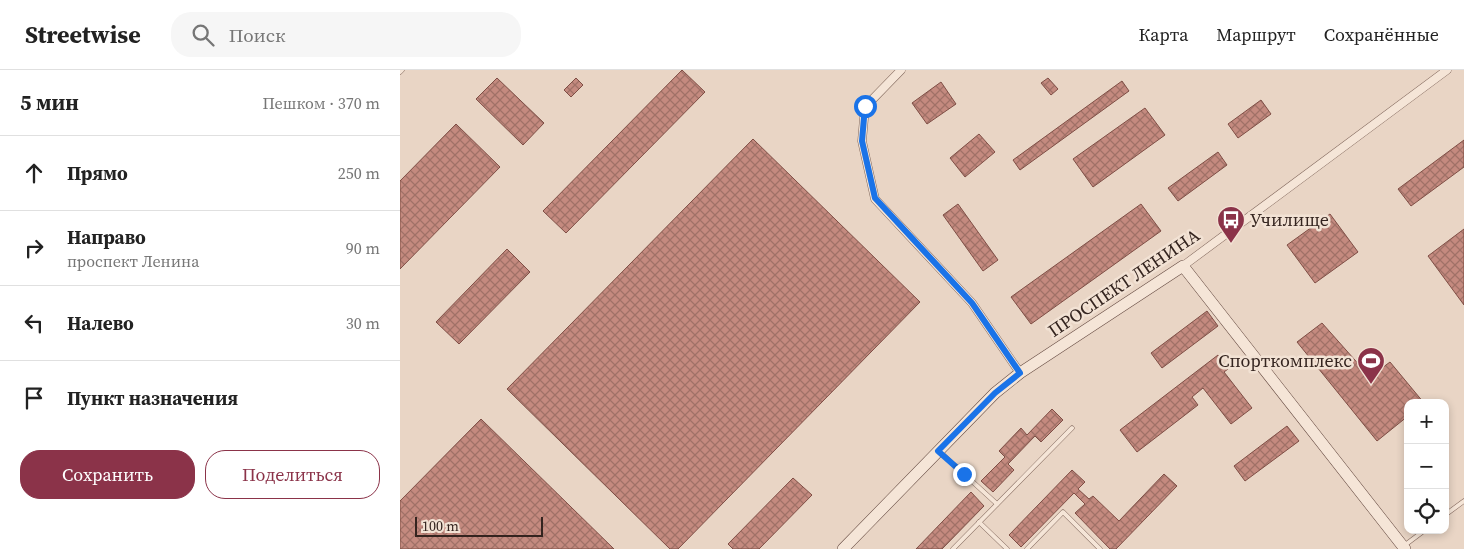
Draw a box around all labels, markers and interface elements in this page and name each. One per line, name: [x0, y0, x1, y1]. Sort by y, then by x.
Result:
search box: [171, 12, 521, 57]
text: Streetwise: [25, 18, 141, 51]
icon: search: [189, 21, 217, 49]
text: Поиск: [229, 22, 285, 48]
text: Карта: [1139, 22, 1188, 47]
text: Маршрут: [1216, 22, 1296, 47]
text: Сохранённые: [1324, 22, 1439, 47]
text: 5 мин: [20, 88, 79, 117]
text: Пешком · 370 m: [262, 92, 380, 114]
route start: [854, 95, 877, 118]
icon: ahead: [20, 159, 48, 187]
text: Прямо: [67, 160, 128, 186]
text: 250 m: [338, 162, 380, 184]
bus stop icon: Училище: [1216, 205, 1246, 244]
place label: Училище: [1250, 207, 1329, 232]
street label: ПРОСПЕКТ ЛЕНИНА: [1043, 222, 1204, 343]
text: Направо: [67, 224, 146, 250]
icon: right: [20, 234, 48, 262]
text: 90 m: [346, 237, 380, 259]
text: проспект Ленина: [67, 250, 199, 272]
icon: left: [20, 309, 48, 337]
text: Налево: [67, 310, 134, 336]
text: 30 m: [346, 312, 380, 334]
sports icon: Спорткомплекс: [1356, 346, 1386, 385]
place label: Спорткомплекс: [1218, 348, 1352, 373]
icon: arrive: [20, 384, 48, 412]
text: Пункт назначения: [67, 385, 238, 411]
map controls: [1404, 399, 1449, 534]
button: +: [1404, 399, 1449, 444]
button: −: [1404, 444, 1449, 489]
button: Сохранить: [20, 450, 195, 499]
button: Поделиться: [205, 450, 380, 499]
route end: [953, 463, 976, 486]
button: locate: [1404, 489, 1449, 534]
scale bar: [415, 514, 542, 537]
text: 100 m: [422, 516, 459, 536]

